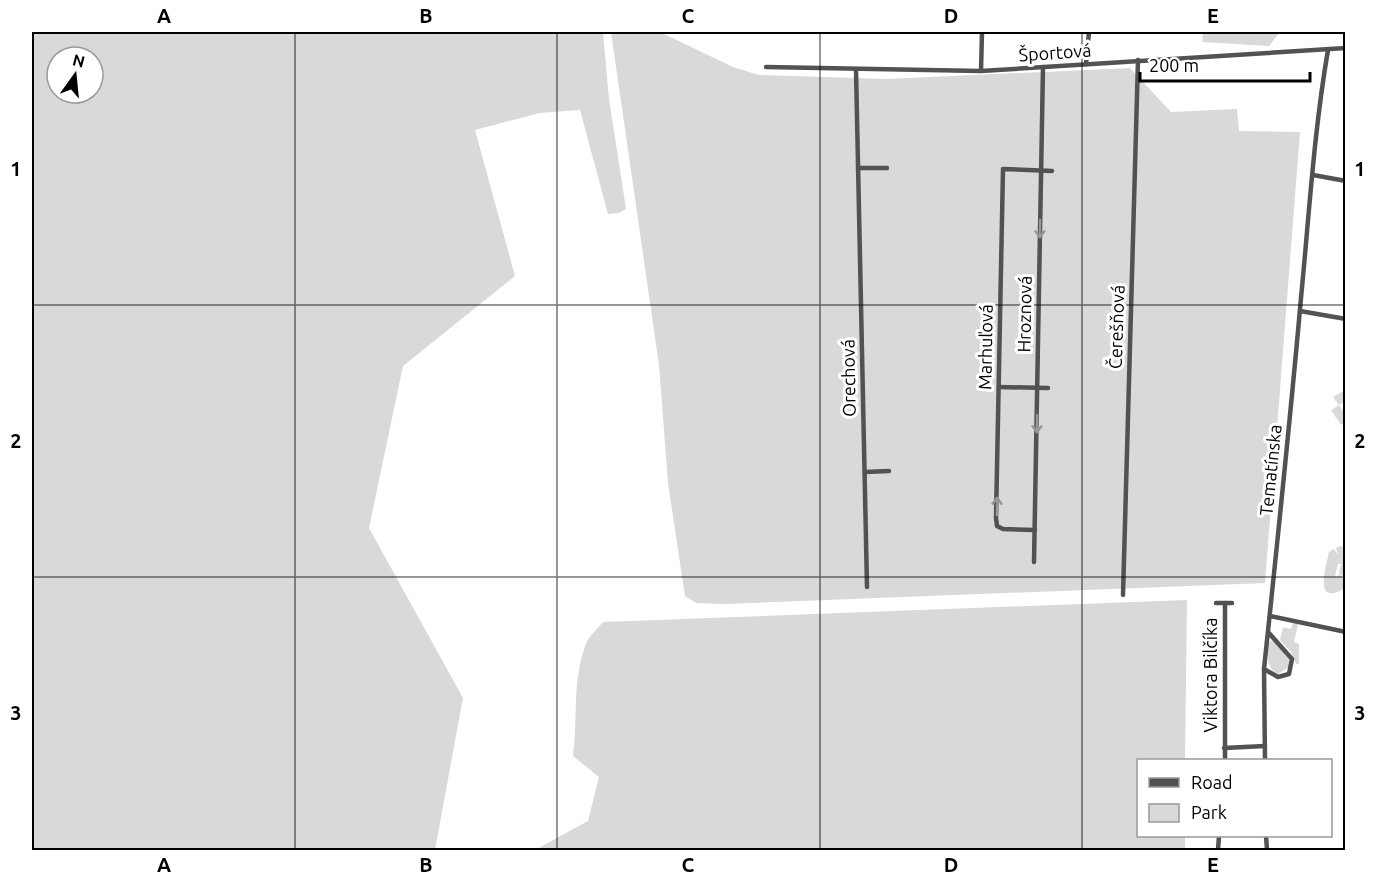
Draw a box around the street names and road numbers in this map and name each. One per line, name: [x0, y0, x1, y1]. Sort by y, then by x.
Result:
street label: Športová: [1018, 38, 1092, 65]
street label: Hroznová: [1013, 275, 1035, 353]
street label: Čerešňová: [1104, 284, 1127, 369]
street label: Marhuľová: [974, 304, 996, 390]
street label: Orechová: [837, 339, 859, 417]
street label: Tematínska: [1255, 423, 1285, 517]
street label: Viktora Bilčíka: [1200, 618, 1220, 732]

